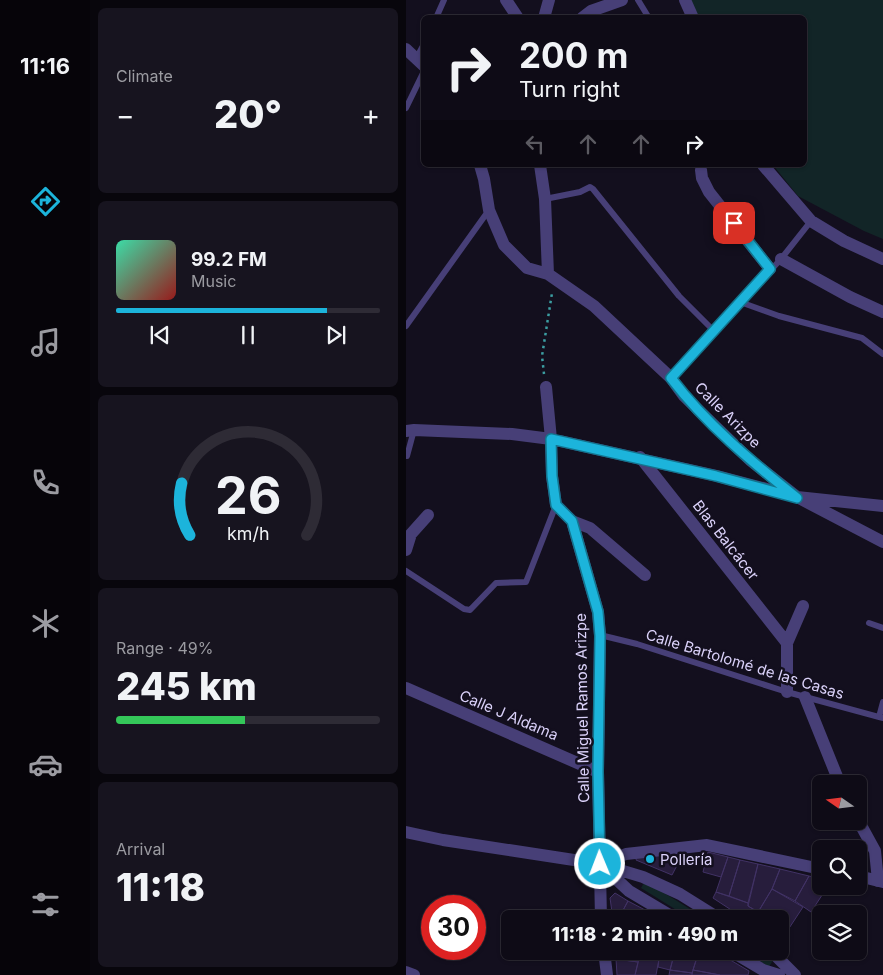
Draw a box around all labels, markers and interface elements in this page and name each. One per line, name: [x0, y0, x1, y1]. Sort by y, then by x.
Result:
text: 200 m: [519, 34, 628, 76]
icon: right: [436, 35, 501, 100]
text: 11:16: [20, 53, 70, 79]
text: Climate: [116, 66, 173, 86]
text: Turn right: [519, 76, 620, 102]
text: 20°: [214, 91, 282, 137]
text: −: [116, 98, 135, 132]
text: +: [361, 98, 380, 132]
icon: left: [521, 130, 549, 158]
icon: ahead: [574, 130, 602, 158]
icon: ahead: [627, 130, 655, 158]
icon: right: [680, 130, 708, 158]
icon: directions: [28, 184, 63, 219]
pin: [713, 202, 755, 244]
icon: arrive: [720, 209, 748, 237]
text: 99.2 FM: [191, 248, 267, 271]
text: Music: [191, 271, 236, 291]
icon: previous: [146, 321, 174, 349]
icon: pause: [234, 321, 262, 349]
icon: next: [322, 321, 350, 349]
icon: music: [28, 325, 63, 360]
street label: Calle Arizpe: [691, 378, 765, 452]
text: 26: [215, 464, 281, 527]
icon: phone: [28, 465, 63, 500]
street label: Blas Balcácer: [689, 496, 763, 584]
text: km/h: [227, 523, 269, 544]
icon: climate: [28, 606, 63, 641]
street label: Calle Miguel Ramos Arizpe: [571, 613, 593, 803]
street label: Calle Bartolomé de las Casas: [644, 625, 846, 703]
text: Range · 49%: [116, 638, 213, 658]
text: 245 km: [116, 663, 257, 709]
street label: Calle J Aldama: [457, 686, 561, 744]
icon: car: [28, 747, 63, 782]
north arrow: [812, 775, 867, 830]
map controls: [812, 775, 867, 960]
position arrow: [573, 837, 625, 889]
text: Arrival: [116, 839, 165, 859]
button: search: [812, 840, 867, 895]
place label: Pollería: [660, 850, 712, 869]
marker: Pollería: [644, 853, 656, 865]
text: 11:18: [116, 864, 205, 910]
icon: filters: [28, 887, 63, 922]
speed limit sign: 30: [421, 895, 486, 960]
button: layers: [812, 905, 867, 960]
text: 11:18 · 2 min · 490 m: [552, 923, 738, 946]

